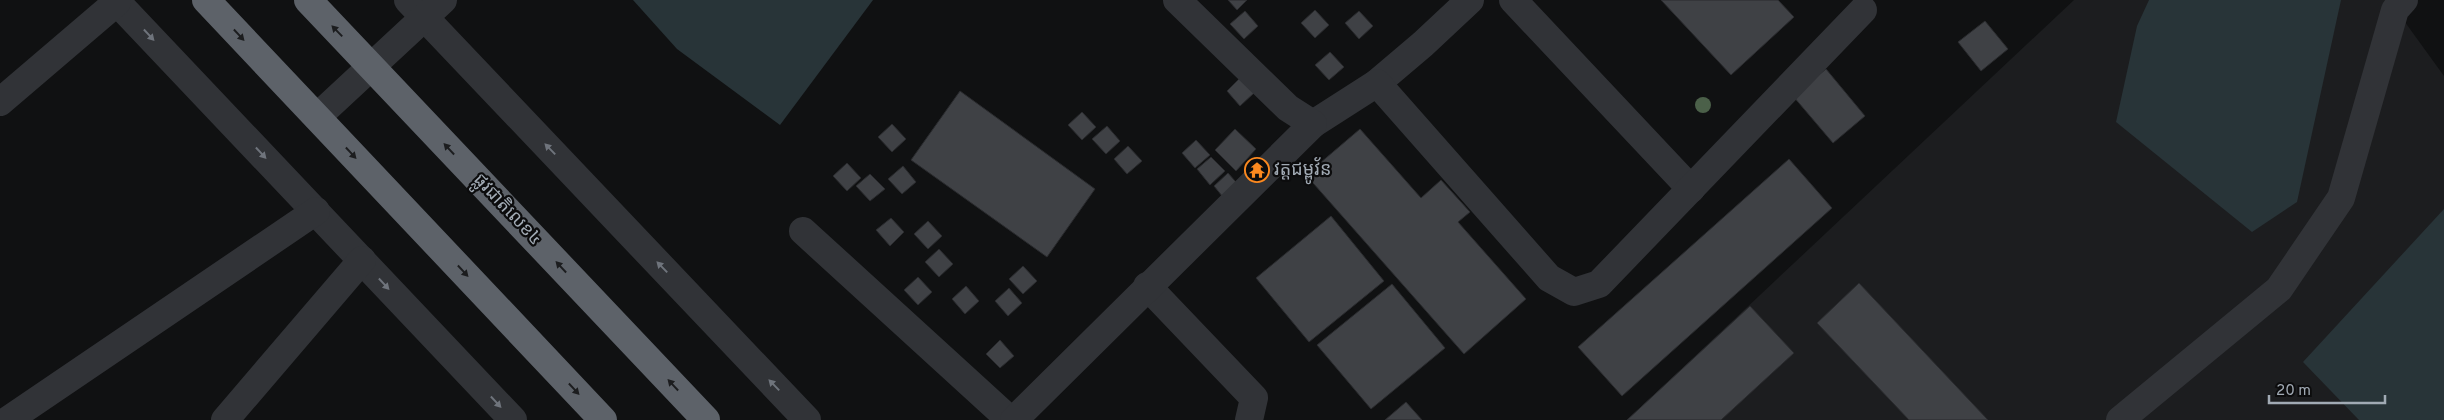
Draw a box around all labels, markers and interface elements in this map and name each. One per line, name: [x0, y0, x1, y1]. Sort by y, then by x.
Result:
one-way arrow: [331, 25, 343, 37]
one-way arrow: [143, 29, 155, 41]
one-way arrow: [233, 29, 245, 41]
one-way arrow: [443, 143, 455, 155]
one-way arrow: [544, 144, 556, 156]
one-way arrow: [255, 147, 267, 159]
one-way arrow: [345, 147, 357, 159]
temple icon: វត្តជម្ពូវ័ន: [1244, 157, 1270, 183]
place label: វត្តជម្ពូវ័ន: [1274, 157, 1331, 185]
street label: ផ្លូវជាតិលេខ៤: [465, 169, 546, 253]
one-way arrow: [555, 261, 567, 273]
one-way arrow: [656, 261, 668, 273]
one-way arrow: [457, 265, 469, 277]
one-way arrow: [378, 278, 390, 290]
scale bar: [2269, 372, 2385, 404]
one-way arrow: [667, 379, 679, 391]
one-way arrow: [768, 379, 780, 391]
text: 20 m: [2276, 382, 2311, 401]
one-way arrow: [568, 383, 580, 395]
one-way arrow: [490, 396, 502, 408]

